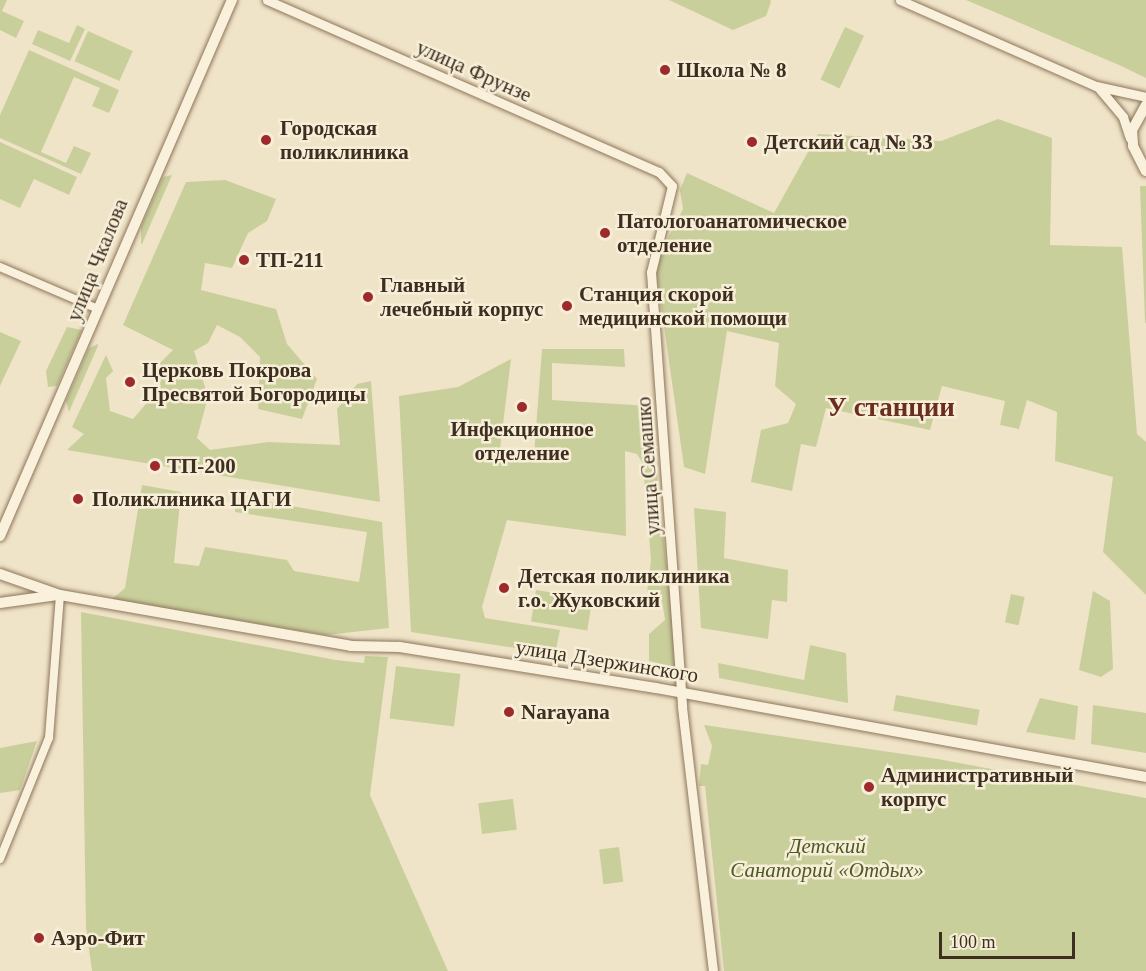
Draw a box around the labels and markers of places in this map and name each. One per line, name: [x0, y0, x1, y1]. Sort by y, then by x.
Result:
place label: Школа № 8: [677, 57, 786, 83]
marker: Школа № 8: [658, 63, 672, 77]
place label: Городская поликлиника: [280, 115, 409, 165]
place label: Детский сад № 33: [764, 129, 933, 155]
marker: Городская поликлиника: [257, 131, 275, 149]
marker: Детский сад № 33: [745, 135, 759, 149]
place label: Патологоанатомическое отделение: [617, 208, 847, 258]
marker: Патологоанатомическое отделение: [598, 226, 612, 240]
place label: ТП-211: [256, 247, 324, 273]
marker: ТП-211: [237, 253, 251, 267]
place label: Главный лечебный корпус: [380, 272, 543, 322]
place label: Станция скорой медицинской помощи: [579, 281, 787, 331]
marker: Главный лечебный корпус: [361, 290, 375, 304]
marker: Станция скорой медицинской помощи: [560, 299, 574, 313]
place label: Церковь Покрова Пресвятой Богородицы: [142, 357, 366, 407]
marker: Церковь Покрова Пресвятой Богородицы: [123, 375, 137, 389]
marker: Инфекционное отделение: [515, 400, 529, 414]
place label: Инфекционное отделение: [450, 416, 594, 466]
place label: ТП-200: [167, 453, 236, 479]
marker: ТП-200: [148, 459, 162, 473]
place label: Поликлиника ЦАГИ: [92, 486, 291, 512]
marker: Поликлиника ЦАГИ: [69, 490, 87, 508]
place label: Детская поликлиника г.о. Жуковский: [518, 563, 729, 613]
marker: Детская поликлиника г.о. Жуковский: [495, 579, 513, 597]
place label: Narayana: [521, 699, 610, 725]
marker: Narayana: [502, 705, 516, 719]
place label: Административный корпус: [881, 762, 1073, 812]
marker: Административный корпус: [862, 780, 876, 794]
place label: Аэро-Фит: [51, 925, 145, 951]
marker: Аэро-Фит: [32, 931, 46, 945]

